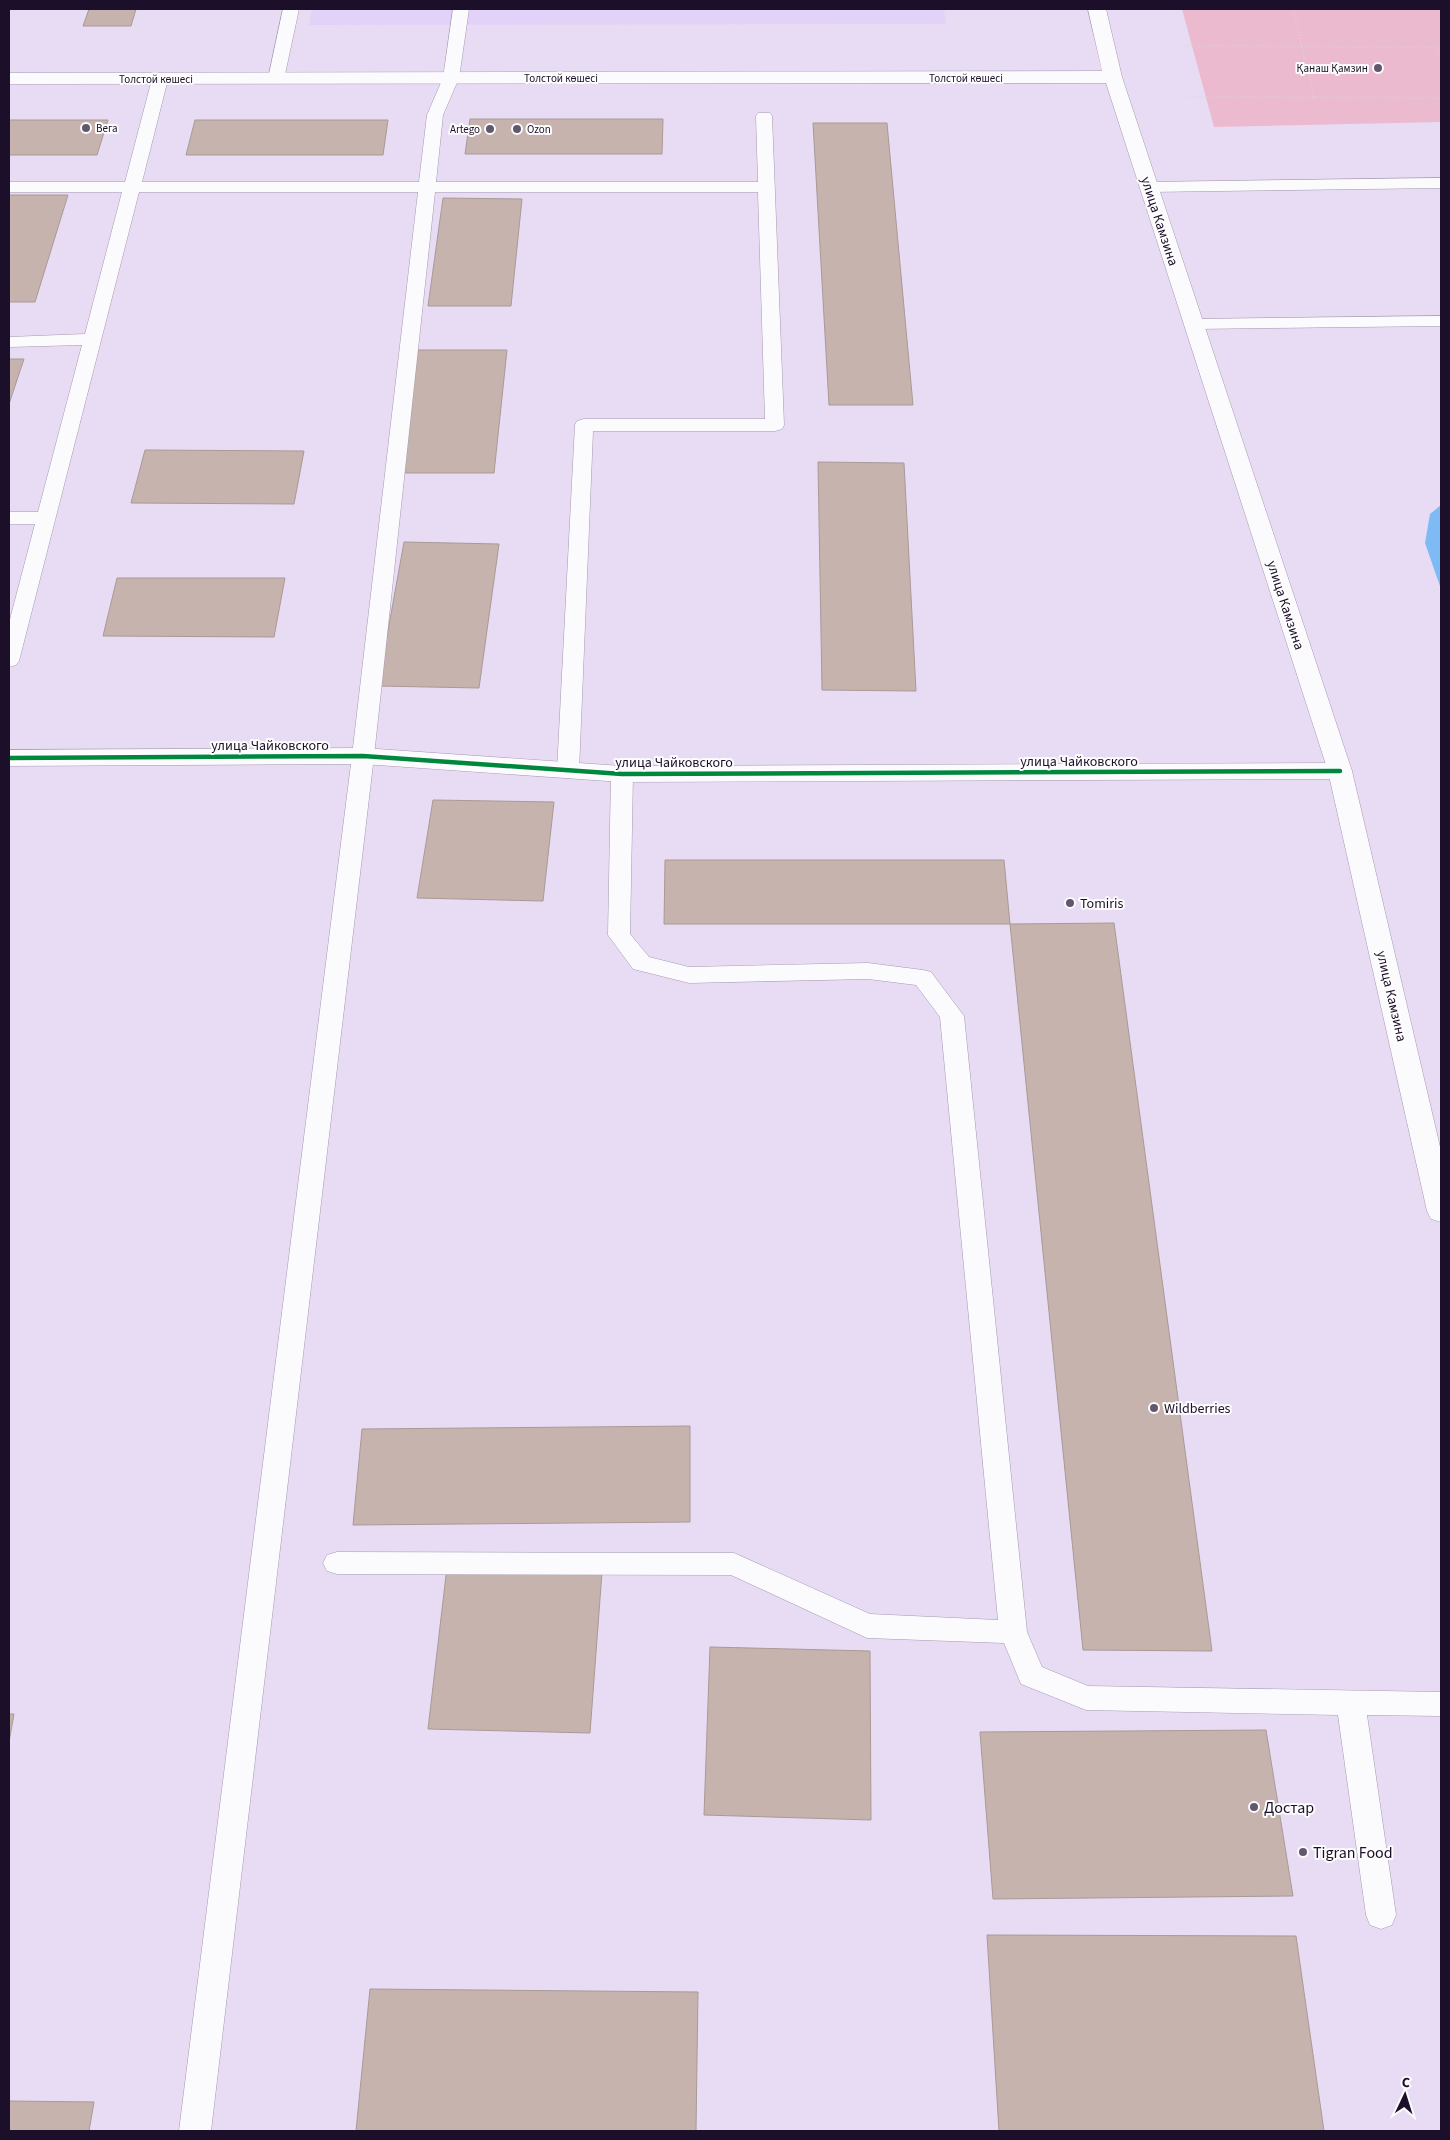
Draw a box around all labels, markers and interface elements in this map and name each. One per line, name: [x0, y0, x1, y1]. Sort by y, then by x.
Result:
place label: Қанаш Қамзин: [1297, 61, 1368, 76]
marker: Қанаш Қамзин: [1372, 62, 1384, 74]
street label: Толстой көшесі: [524, 71, 598, 86]
street label: Толстой көшесі: [929, 71, 1003, 86]
street label: Толстой көшесі: [119, 72, 193, 87]
place label: Вега: [96, 121, 118, 136]
marker: Вега: [80, 122, 92, 134]
place label: Artego: [450, 122, 480, 137]
place label: Ozon: [527, 122, 551, 137]
marker: Artego: [484, 123, 496, 135]
marker: Ozon: [511, 123, 523, 135]
street label: улица Камзина: [1135, 174, 1183, 269]
street label: улица Камзина: [1261, 558, 1309, 653]
street label: улица Чайковского: [211, 736, 329, 756]
street label: улица Чайковского: [1020, 752, 1138, 772]
street label: улица Чайковского: [615, 753, 733, 773]
place label: Tomiris: [1080, 894, 1124, 914]
marker: Tomiris: [1064, 897, 1076, 909]
street label: улица Камзина: [1371, 949, 1411, 1044]
place label: Wildberries: [1164, 1399, 1231, 1419]
marker: Wildberries: [1148, 1402, 1160, 1414]
place label: Достар: [1264, 1797, 1314, 1819]
marker: Достар: [1248, 1801, 1260, 1813]
place label: Tigran Food: [1313, 1842, 1393, 1864]
marker: Tigran Food: [1297, 1846, 1309, 1858]
north arrow: [1380, 2070, 1430, 2120]
text: С: [1401, 2073, 1411, 2093]

